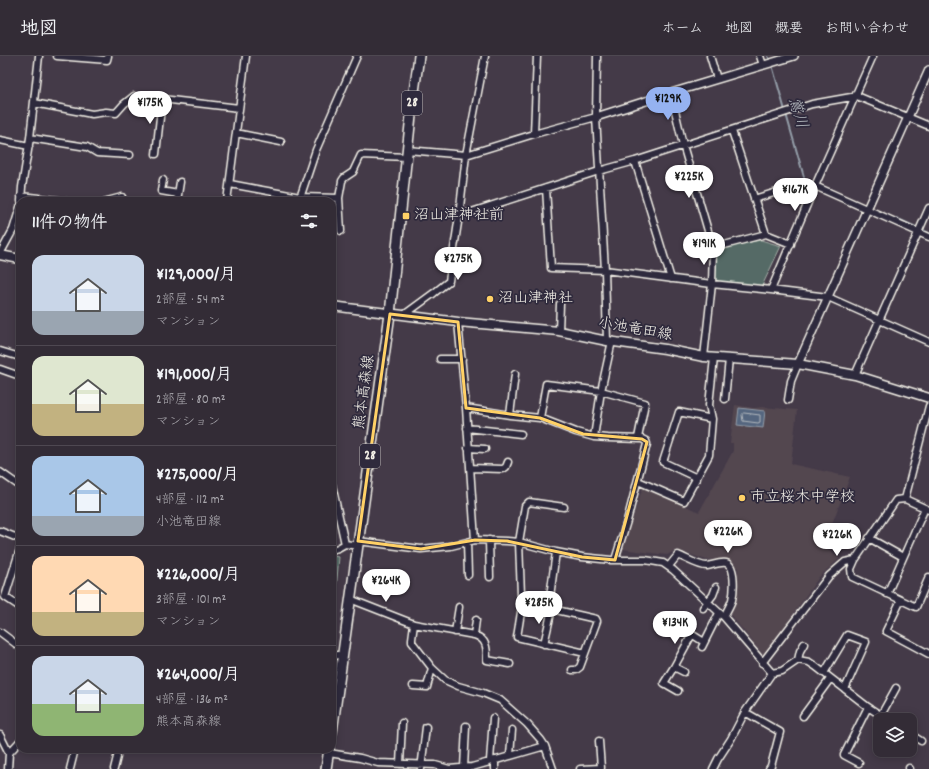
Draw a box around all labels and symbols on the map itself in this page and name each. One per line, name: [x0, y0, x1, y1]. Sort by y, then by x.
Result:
pin: ¥129K: [640, 87, 696, 121]
pin: ¥175K: [122, 91, 178, 125]
road number: 28: [402, 91, 422, 115]
water label: 鴬川: [781, 94, 813, 132]
pin: ¥225K: [661, 165, 717, 199]
pin: ¥167K: [767, 178, 823, 212]
place label: 沼山津神社前: [414, 205, 504, 227]
marker: 沼山津神社前: [401, 211, 411, 221]
pin: ¥191K: [676, 232, 732, 266]
pin: ¥275K: [430, 247, 486, 281]
place label: 沼山津神社: [498, 288, 573, 310]
marker: 沼山津神社: [485, 294, 495, 304]
street label: 小池竜田線: [596, 313, 674, 347]
street label: 熊本高森線: [349, 353, 381, 431]
road number: 28: [360, 444, 380, 468]
place label: 市立桜木中学校: [750, 487, 855, 509]
marker: 市立桜木中学校: [737, 493, 747, 503]
pin: ¥226K: [700, 520, 756, 554]
pin: ¥226K: [809, 523, 865, 557]
pin: ¥264K: [358, 569, 414, 603]
pin: ¥285K: [511, 591, 567, 625]
pin: ¥134K: [647, 611, 703, 645]

